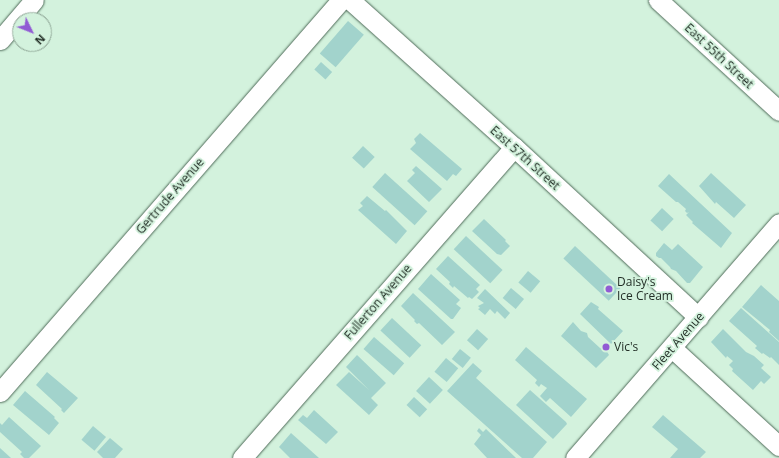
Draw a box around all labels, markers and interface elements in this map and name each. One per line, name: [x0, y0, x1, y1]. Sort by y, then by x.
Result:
north arrow: [12, 12, 52, 52]
street label: East 55th Street: [682, 21, 756, 91]
text: N: [32, 31, 49, 48]
street label: East 57th Street: [487, 123, 563, 193]
street label: Gertrude Avenue: [133, 155, 207, 237]
street label: Fullerton Avenue: [341, 261, 415, 343]
place label: Daisy's Ice Cream: [617, 275, 673, 303]
marker: Daisy's Ice Cream: [604, 284, 614, 294]
street label: Fleet Avenue: [649, 309, 707, 373]
place label: Vic's: [614, 340, 638, 354]
marker: Vic's: [601, 342, 611, 352]

